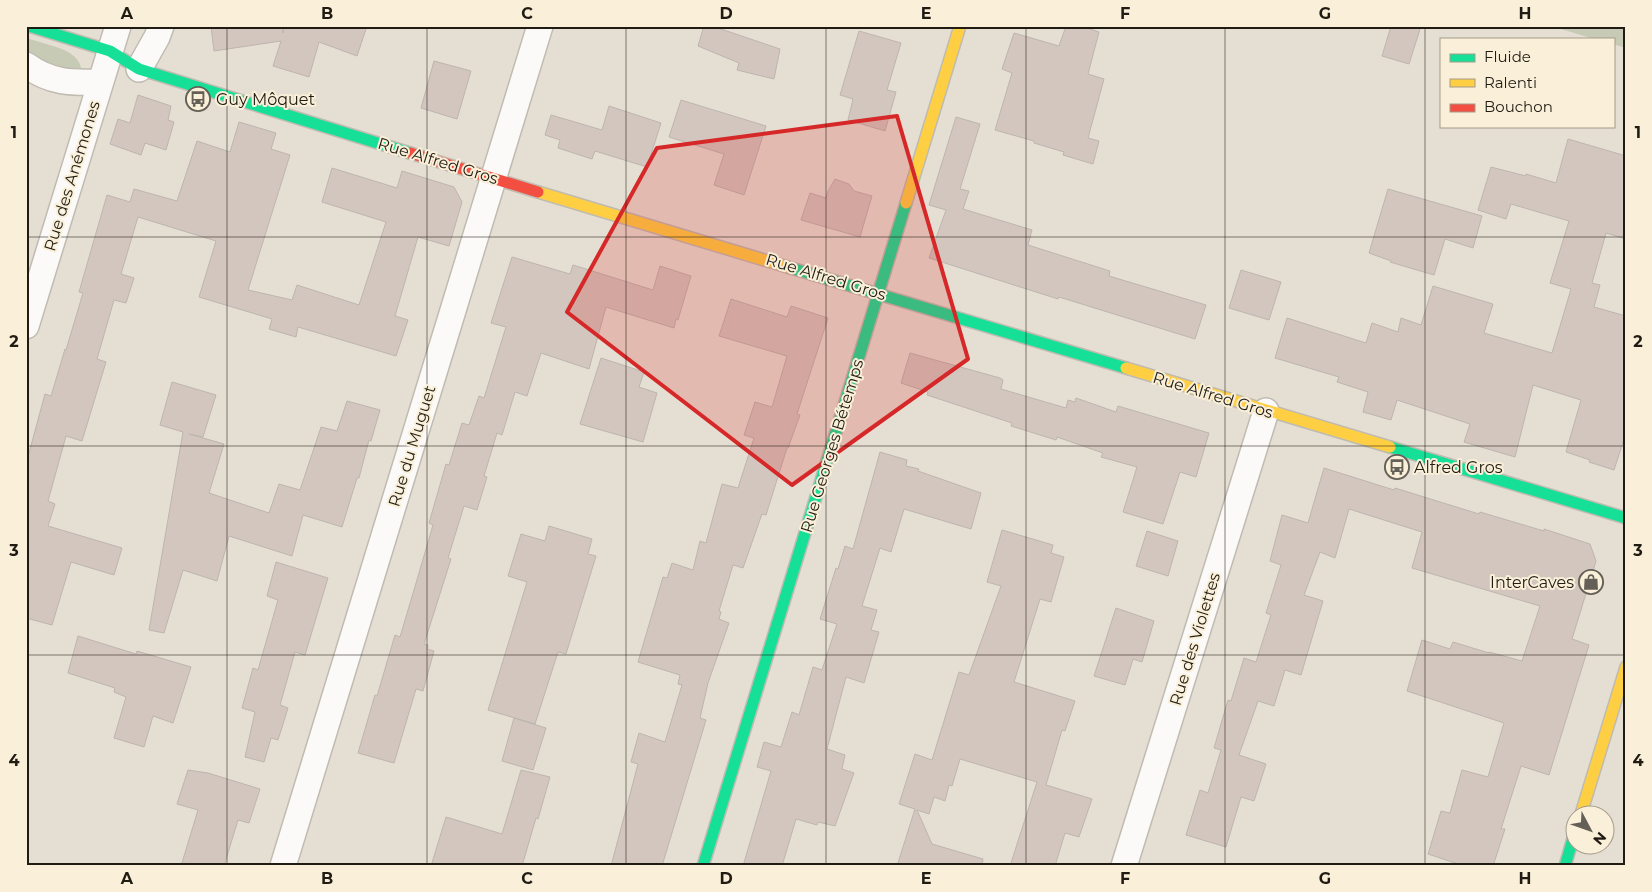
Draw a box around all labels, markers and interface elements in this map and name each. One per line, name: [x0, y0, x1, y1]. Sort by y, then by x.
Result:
text: A: [120, 4, 134, 23]
text: B: [321, 4, 333, 23]
text: C: [521, 4, 533, 23]
text: D: [719, 4, 733, 23]
text: E: [921, 4, 931, 23]
text: F: [1120, 4, 1130, 23]
text: G: [1319, 4, 1331, 23]
text: H: [1519, 4, 1531, 23]
legend: [1440, 38, 1614, 128]
text: Fluide: [1484, 47, 1531, 66]
text: Ralenti: [1484, 73, 1537, 92]
bus stop icon: Guy Môquet: [185, 86, 211, 112]
place label: Guy Môquet: [216, 90, 315, 109]
text: Bouchon: [1484, 97, 1553, 116]
street label: Rue des Anémones: [40, 98, 104, 253]
text: 1: [11, 123, 17, 142]
text: 1: [1635, 123, 1641, 142]
street label: Rue Alfred Gros: [376, 134, 501, 188]
street label: Rue Alfred Gros: [764, 250, 889, 304]
text: 2: [9, 332, 19, 351]
text: 2: [1633, 332, 1643, 351]
street label: Rue Georges Bétemps: [797, 357, 867, 535]
street label: Rue Alfred Gros: [1151, 368, 1276, 422]
street label: Rue du Muguet: [385, 383, 440, 509]
bus stop icon: Alfred Gros: [1384, 454, 1410, 480]
place label: Alfred Gros: [1414, 458, 1503, 477]
text: 3: [8, 541, 19, 560]
text: 3: [1632, 541, 1643, 560]
shop icon: InterCaves: [1578, 569, 1604, 595]
street label: Rue des Violettes: [1166, 570, 1224, 708]
place label: InterCaves: [1490, 573, 1574, 592]
text: 4: [8, 751, 20, 770]
text: 4: [1632, 751, 1644, 770]
north arrow: [1564, 804, 1614, 854]
text: N: [1589, 828, 1610, 849]
text: A: [120, 869, 134, 888]
text: B: [321, 869, 333, 888]
text: C: [521, 869, 533, 888]
text: D: [719, 869, 733, 888]
text: E: [921, 869, 931, 888]
text: F: [1120, 869, 1130, 888]
text: G: [1319, 869, 1331, 888]
text: H: [1519, 869, 1531, 888]

